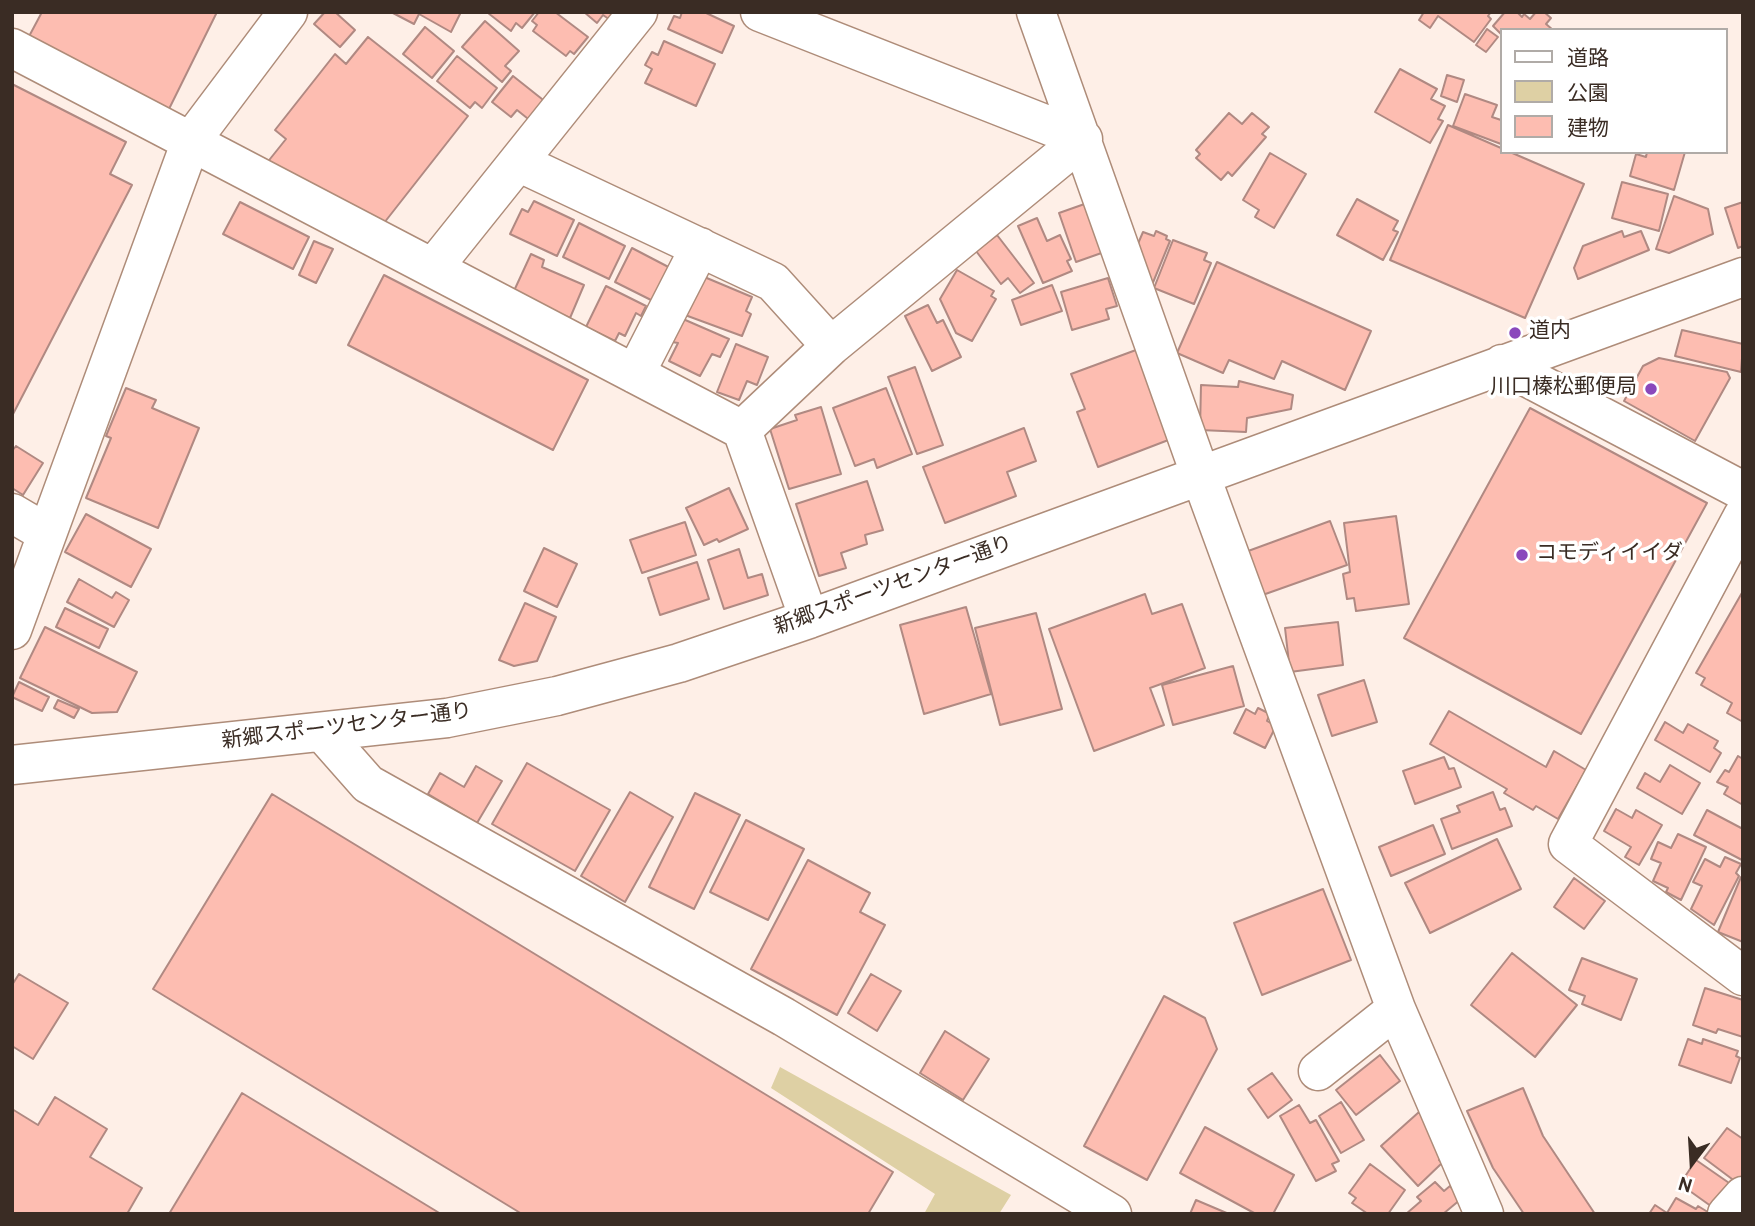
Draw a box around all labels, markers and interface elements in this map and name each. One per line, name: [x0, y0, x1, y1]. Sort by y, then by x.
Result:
legend: [1500, 28, 1727, 154]
text: 道路: [1567, 46, 1609, 73]
text: 公園: [1567, 81, 1609, 108]
text: 建物: [1567, 116, 1609, 143]
place label: 道内: [1529, 320, 1571, 346]
marker: 道内: [1507, 325, 1523, 341]
place label: 川口榛松郵便局: [1490, 376, 1637, 402]
marker: 川口榛松郵便局: [1643, 381, 1659, 397]
street label: 新郷スポーツセンター通り: [771, 532, 1017, 642]
place label: コモディイイダ: [1536, 542, 1683, 568]
marker: コモディイイダ: [1514, 547, 1530, 563]
street label: 新郷スポーツセンター通り: [220, 700, 474, 756]
north arrow: [1657, 1128, 1727, 1198]
text: N: [1676, 1170, 1696, 1197]

